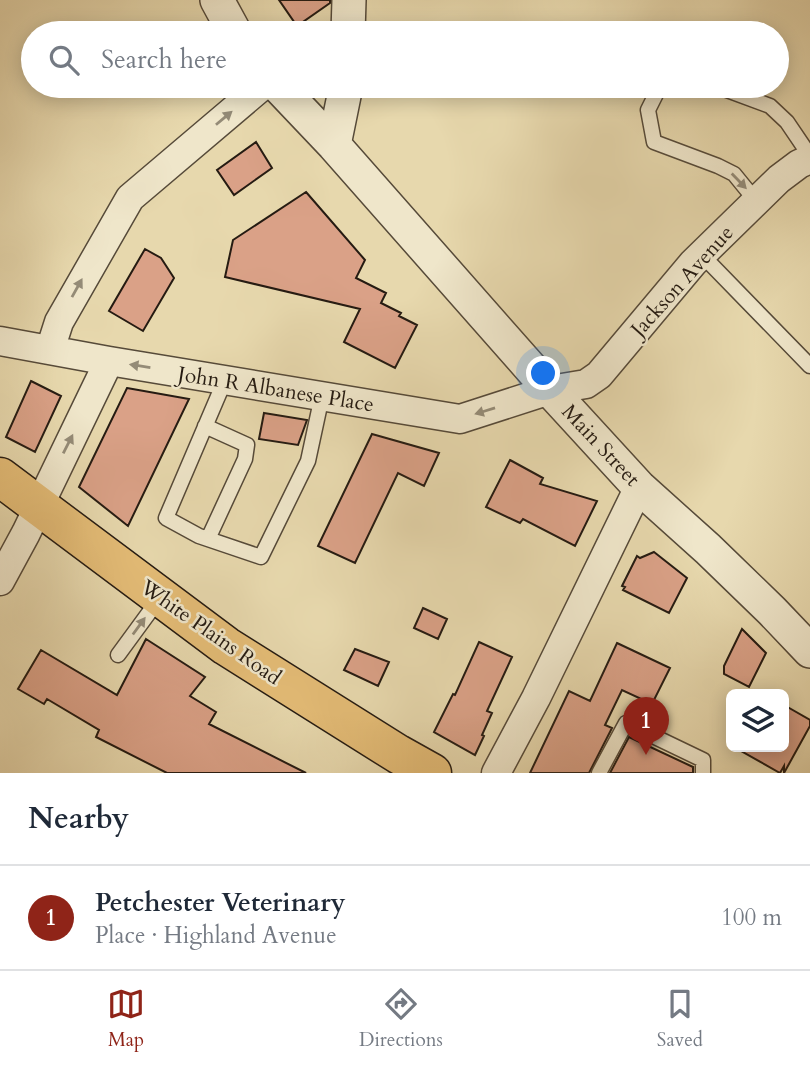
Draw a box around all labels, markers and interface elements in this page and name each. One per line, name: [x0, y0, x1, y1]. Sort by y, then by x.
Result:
search box: [21, 21, 789, 98]
icon: search: [45, 41, 83, 79]
text: Search here: [101, 42, 227, 77]
one-way arrow: [215, 110, 233, 126]
one-way arrow: [730, 173, 747, 190]
street label: Jackson Avenue: [622, 219, 740, 346]
one-way arrow: [71, 278, 83, 298]
your location: [526, 356, 560, 390]
street label: John R Albanese Place: [173, 359, 376, 419]
one-way arrow: [129, 360, 151, 371]
street label: Main Street: [555, 398, 647, 493]
one-way arrow: [474, 406, 495, 416]
one-way arrow: [63, 434, 74, 454]
street label: White Plains Road: [134, 572, 287, 692]
one-way arrow: [132, 617, 146, 635]
map controls: [726, 689, 789, 752]
button: layers: [726, 689, 789, 752]
pin: 1: [623, 697, 669, 755]
text: Nearby: [28, 798, 129, 839]
text: Petchester Veterinary: [95, 885, 346, 920]
text: 1: [45, 902, 57, 933]
text: 100 m: [721, 902, 782, 933]
text: Place · Highland Avenue: [95, 920, 337, 951]
tab: Map: [107, 985, 145, 1053]
tab: Directions: [359, 985, 443, 1053]
tab: Saved: [657, 985, 703, 1053]

